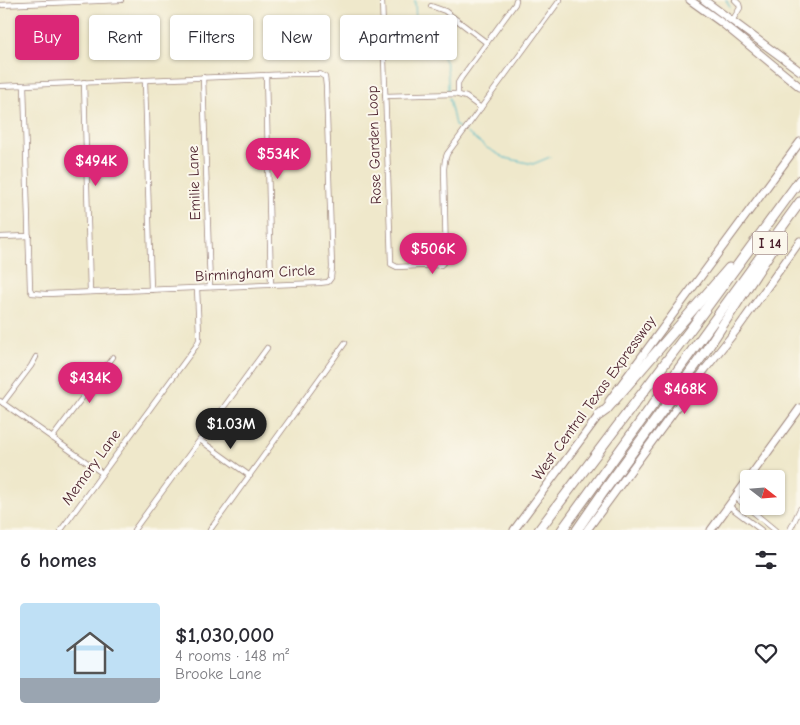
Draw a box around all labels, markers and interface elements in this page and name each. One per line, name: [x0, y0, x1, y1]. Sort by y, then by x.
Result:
chip: Buy: [15, 15, 79, 60]
chip: Rent: [89, 15, 160, 60]
chip: Filters: [170, 15, 253, 60]
chip: New: [263, 15, 330, 60]
chip: Apartment: [340, 15, 457, 60]
street label: Rose Garden Loop: [363, 85, 385, 205]
pin: $534K: [243, 138, 313, 180]
pin: $494K: [61, 144, 131, 187]
street label: Emilie Lane: [184, 145, 204, 221]
text: $534K: [257, 145, 299, 163]
text: $494K: [75, 152, 117, 170]
pin: $506K: [398, 232, 468, 275]
road number: I 14: [752, 232, 788, 254]
text: $506K: [411, 240, 455, 258]
street label: Birmingham Circle: [195, 261, 316, 285]
street label: West Central Texas Expressway: [528, 312, 660, 484]
pin: $434K: [55, 362, 125, 404]
text: $434K: [69, 369, 111, 387]
pin: $468K: [650, 372, 720, 415]
text: $468K: [664, 380, 706, 398]
pin: $1.03M: [190, 408, 272, 450]
text: $1.03M: [207, 415, 255, 433]
street label: Memory Lane: [58, 425, 125, 508]
north arrow: [740, 470, 785, 515]
map controls: [740, 470, 785, 515]
icon: filters: [752, 546, 780, 574]
text: 6 homes: [20, 548, 96, 572]
icon: home: [60, 623, 120, 683]
text: $1,030,000: [175, 623, 274, 647]
icon: heart: [752, 639, 780, 667]
text: 4 rooms · 148 m²: [175, 647, 289, 665]
text: Brooke Lane: [175, 665, 262, 683]

